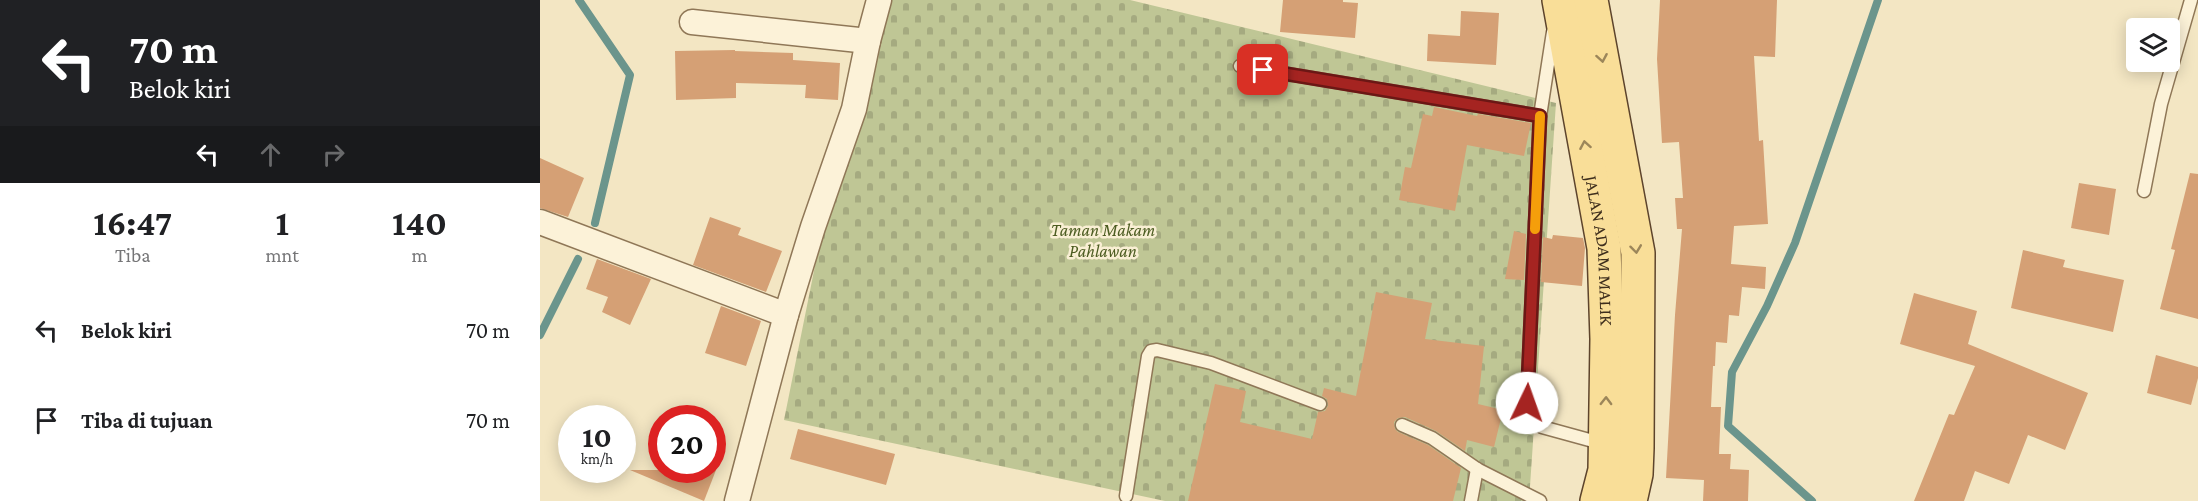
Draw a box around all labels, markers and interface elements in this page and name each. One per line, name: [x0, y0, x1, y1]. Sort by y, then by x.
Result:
map controls: [2126, 18, 2180, 72]
button: layers: [2126, 18, 2180, 72]
icon: left: [30, 24, 108, 102]
text: 70 m: [129, 25, 218, 72]
pin: [1237, 44, 1288, 95]
icon: arrive: [1246, 53, 1279, 86]
one-way arrow: [1595, 53, 1607, 62]
text: Belok kiri: [129, 74, 231, 104]
icon: left: [191, 138, 224, 171]
icon: ahead: [254, 138, 287, 171]
icon: right: [317, 138, 350, 171]
one-way arrow: [1580, 141, 1592, 150]
street label: JALAN ADAM MALIK: [1581, 172, 1617, 326]
text: 16:47: [93, 203, 172, 243]
text: 1: [275, 203, 289, 243]
text: 140: [392, 203, 447, 243]
park label: Taman Makam Pahlawan: [1051, 220, 1155, 261]
text: Tiba: [115, 244, 151, 266]
text: mnt: [265, 244, 299, 266]
text: m: [411, 244, 427, 266]
one-way arrow: [1630, 245, 1642, 254]
icon: left: [30, 314, 63, 347]
text: Belok kiri: [81, 318, 172, 343]
text: 70 m: [466, 318, 510, 343]
position arrow: [1495, 371, 1559, 435]
one-way arrow: [1600, 397, 1612, 406]
icon: arrive: [30, 404, 63, 437]
speed limit sign: 20: [648, 405, 726, 483]
text: Tiba di tujuan: [81, 408, 213, 433]
text: 70 m: [466, 408, 510, 433]
text: 10: [582, 420, 612, 453]
text: km/h: [581, 451, 613, 467]

